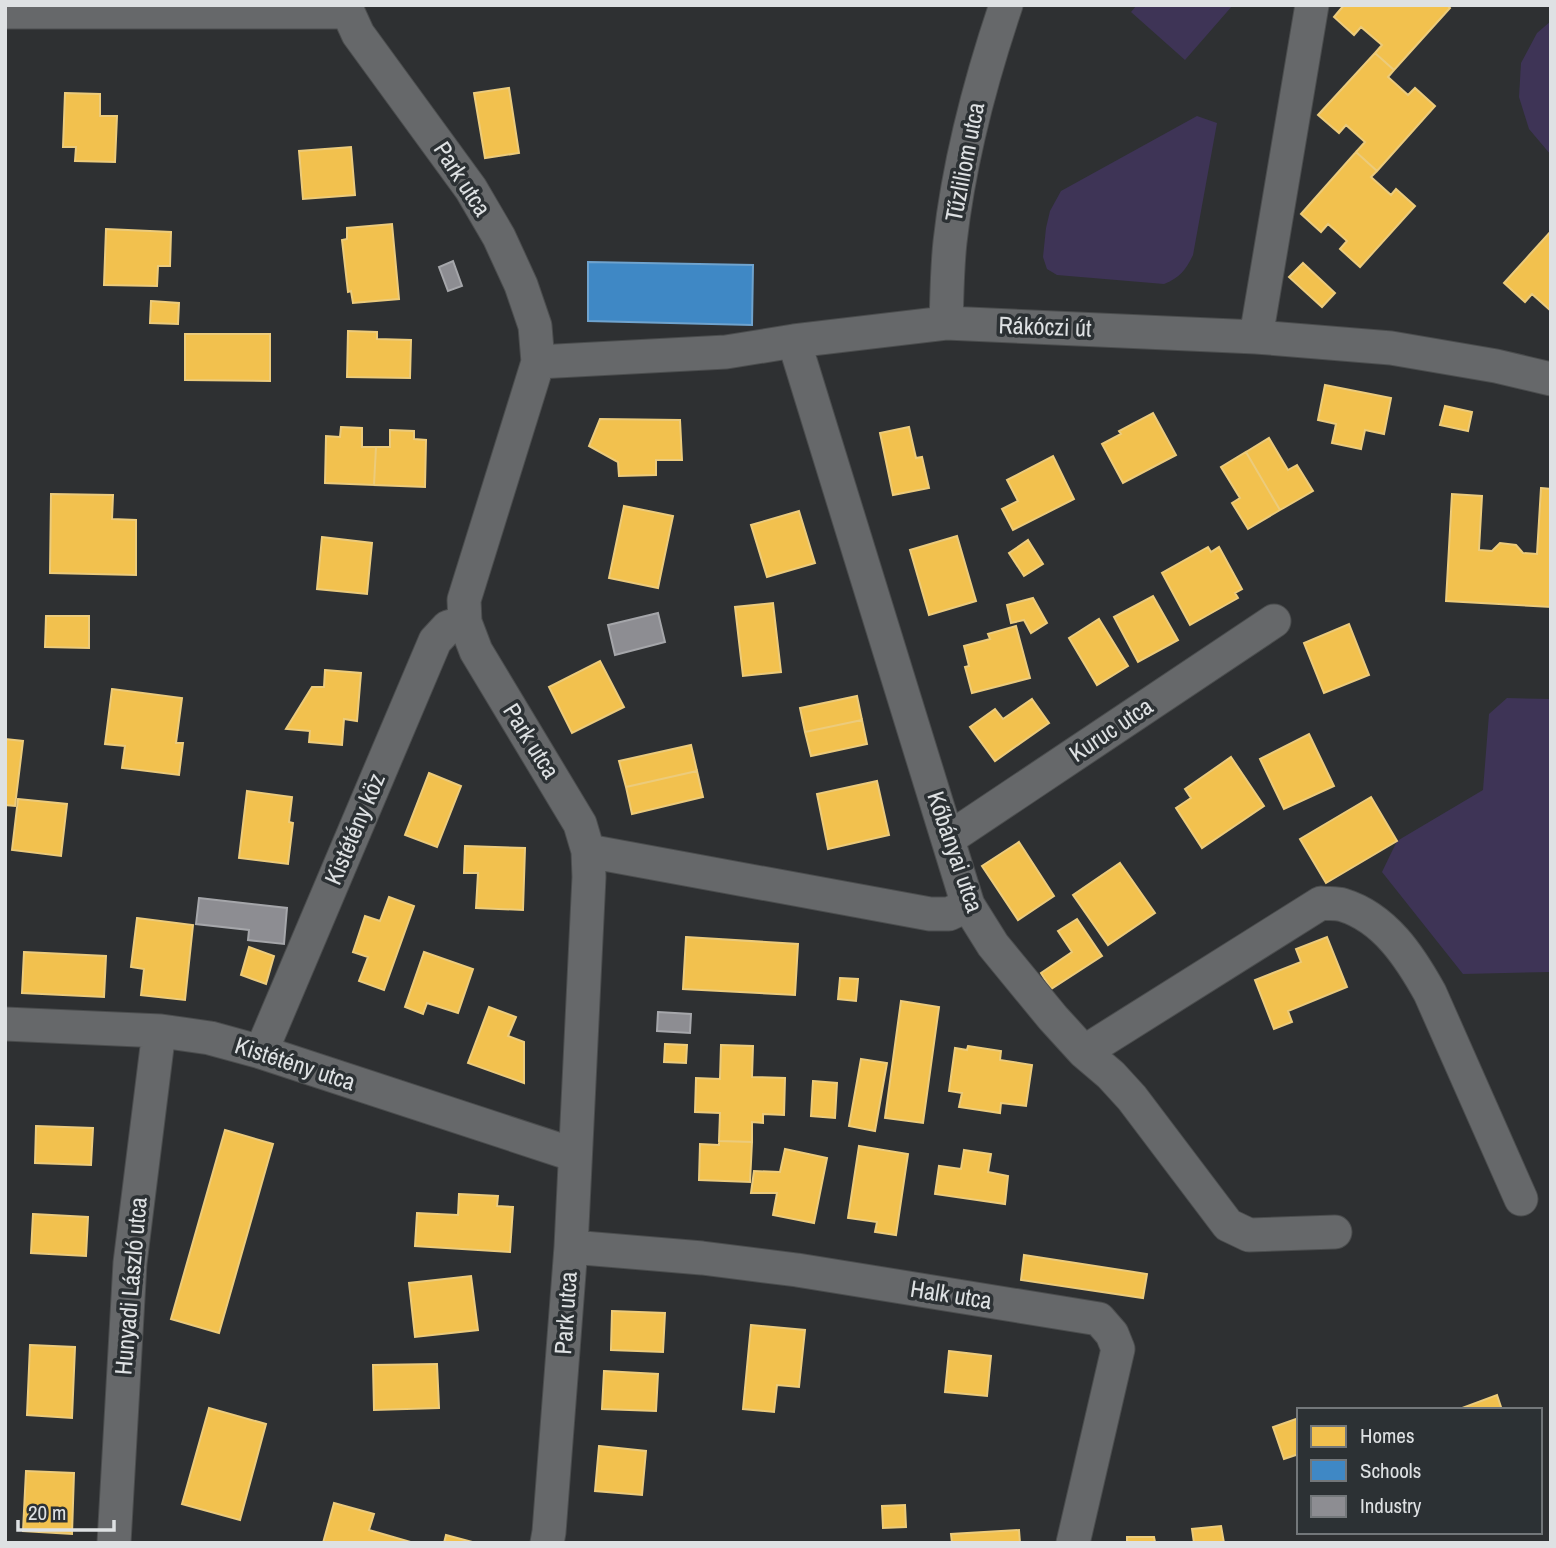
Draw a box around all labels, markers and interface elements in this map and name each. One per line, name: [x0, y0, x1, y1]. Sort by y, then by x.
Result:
street label: Tűzliliom utca: [937, 99, 991, 224]
street label: Park utca: [427, 135, 499, 222]
street label: Rákóczi út: [998, 308, 1093, 344]
street label: Kuruc utca: [1062, 690, 1158, 769]
street label: Park utca: [496, 697, 567, 784]
street label: Kistétény köz: [316, 768, 392, 889]
street label: Kőbányai utca: [920, 787, 992, 916]
street label: Kistétény utca: [231, 1029, 360, 1098]
street label: Hunyadi László utca: [106, 1196, 154, 1376]
street label: Park utca: [546, 1270, 584, 1356]
street label: Halk utca: [908, 1272, 994, 1316]
legend: [1297, 1408, 1542, 1534]
text: Homes: [1360, 1421, 1415, 1450]
text: Schools: [1360, 1456, 1421, 1485]
scale bar: [18, 1488, 114, 1532]
text: Industry: [1360, 1491, 1422, 1520]
text: 20 m: [28, 1498, 66, 1527]

